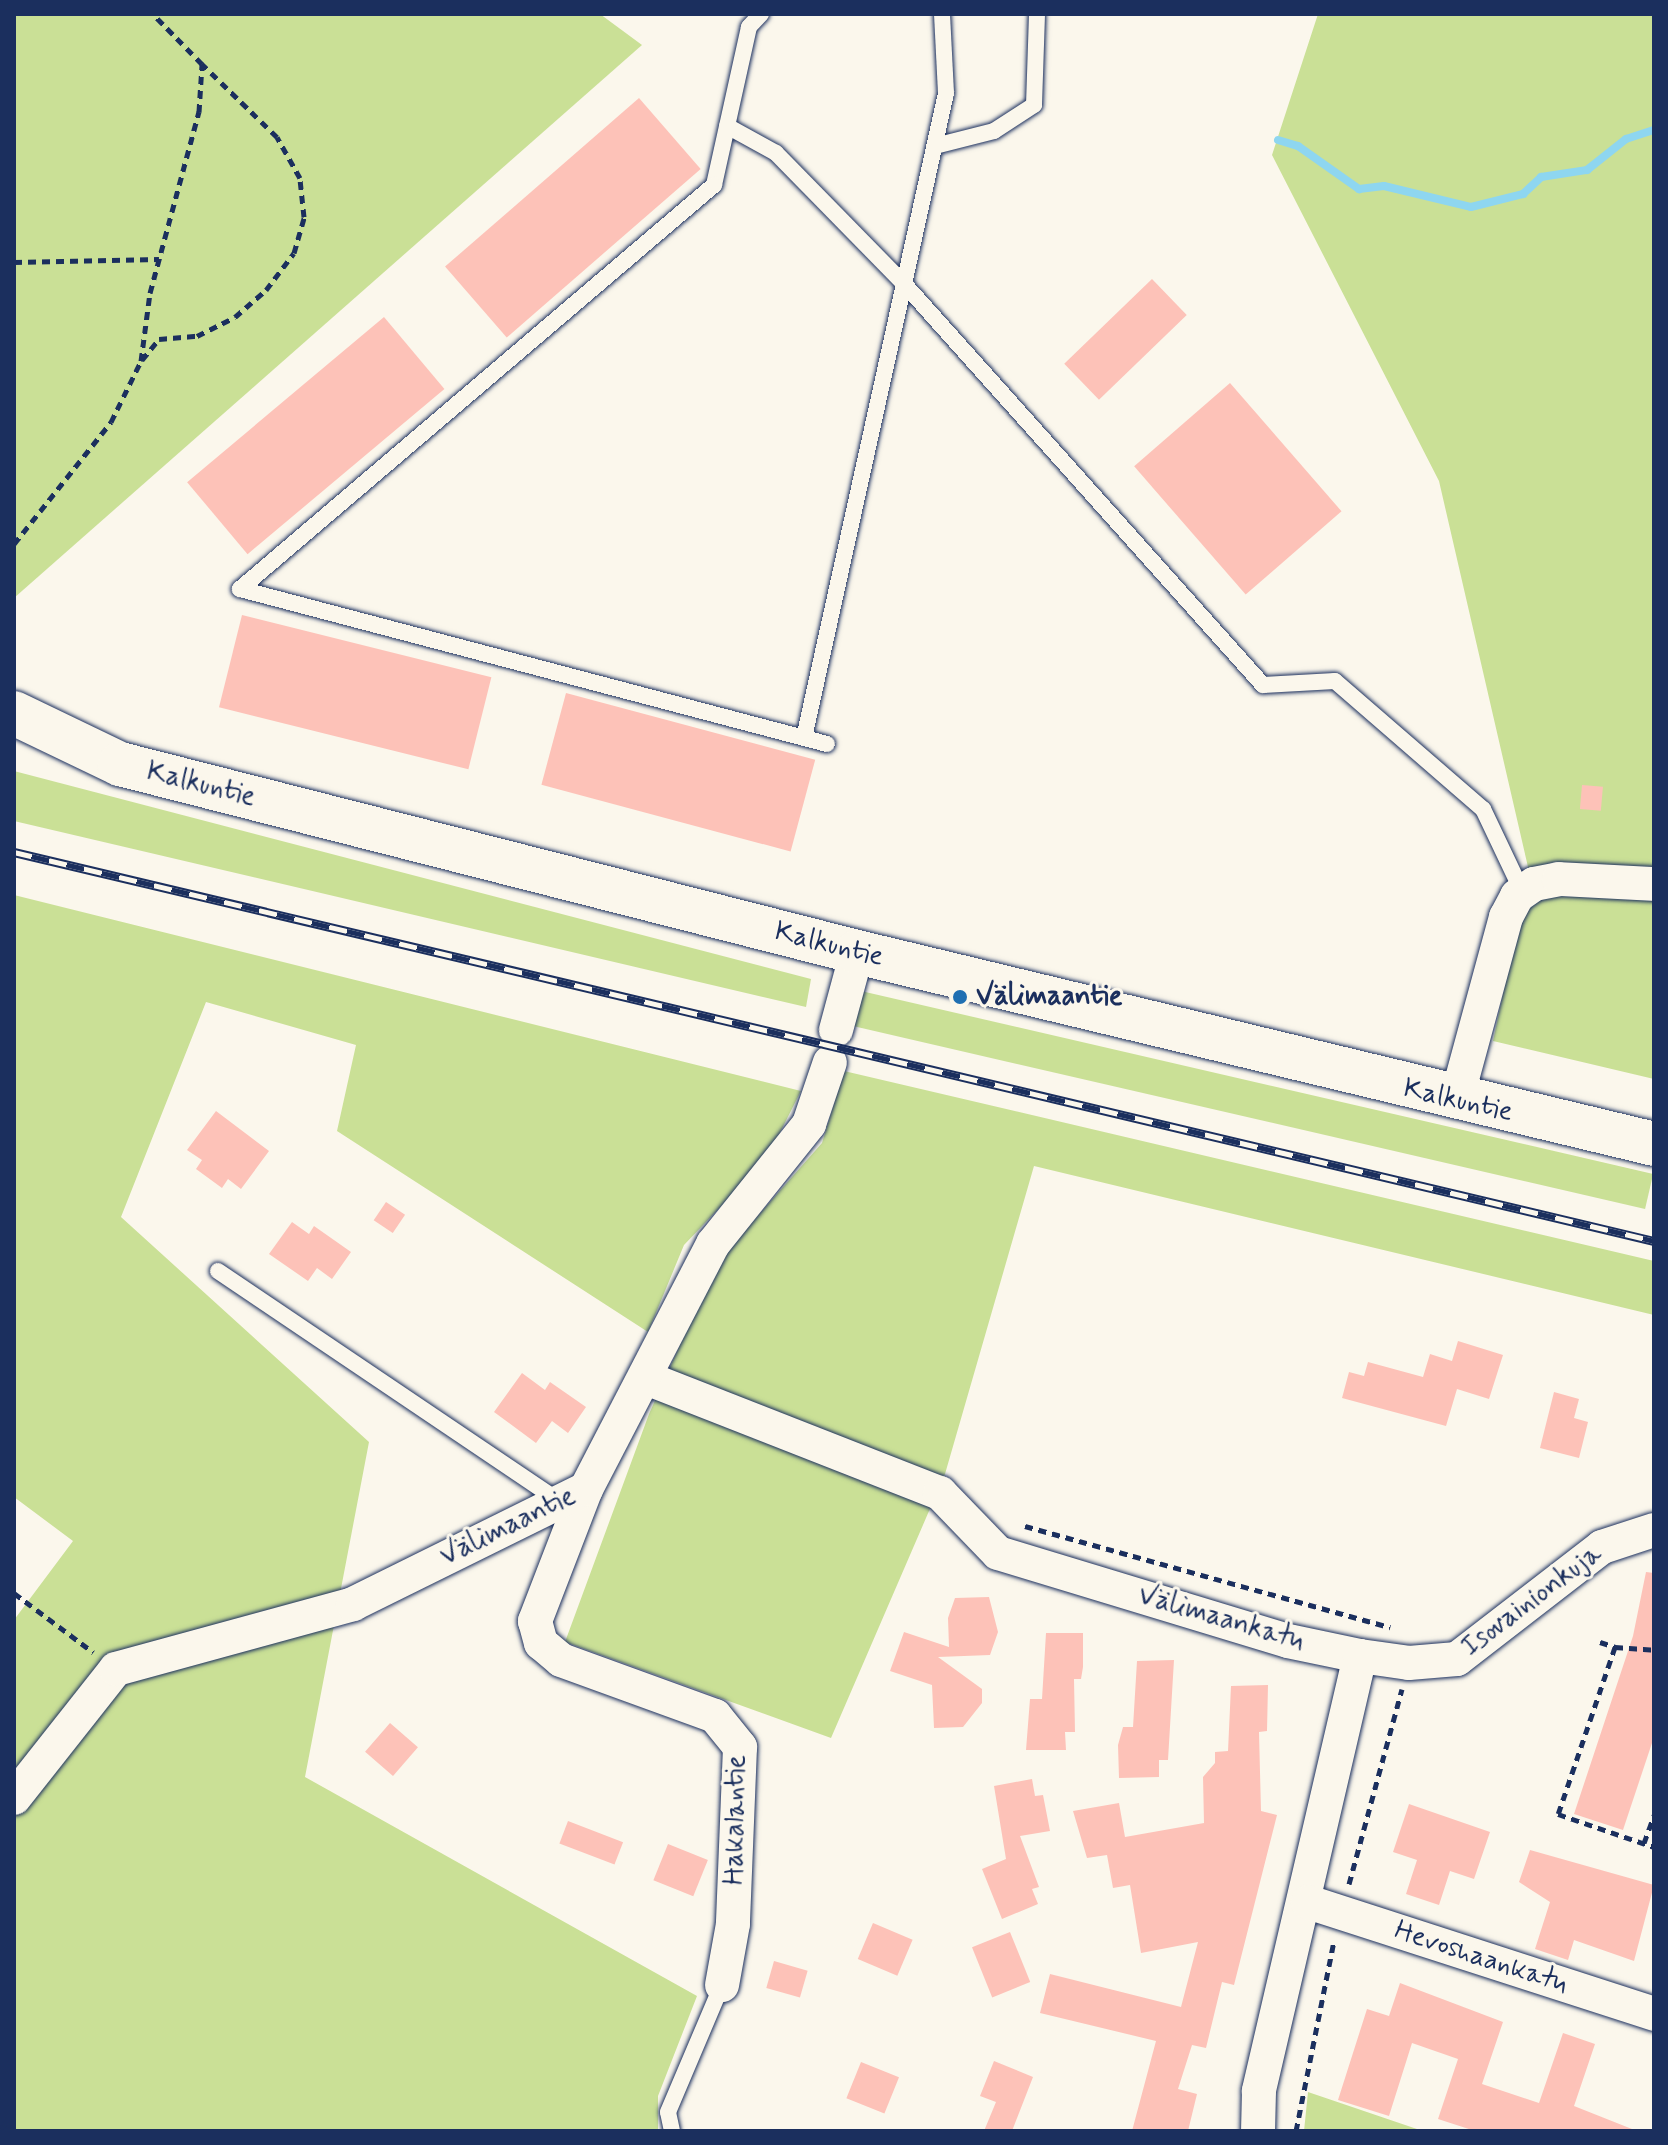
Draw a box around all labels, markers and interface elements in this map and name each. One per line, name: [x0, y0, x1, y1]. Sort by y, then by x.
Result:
street label: Kalkuntie: [143, 755, 259, 815]
street label: Kalkuntie: [771, 915, 887, 975]
place label: Välimaantie: [976, 980, 1122, 1014]
marker: Välimaantie: [951, 988, 969, 1006]
street label: Kalkuntie: [1400, 1072, 1516, 1130]
street label: Välimaantie: [435, 1480, 581, 1574]
street label: Isovainionkuja: [1455, 1537, 1609, 1665]
street label: Välimaankatu: [1134, 1579, 1308, 1659]
street label: Hakalantie: [718, 1755, 754, 1885]
street label: Hevoshaankatu: [1390, 1914, 1572, 2002]

